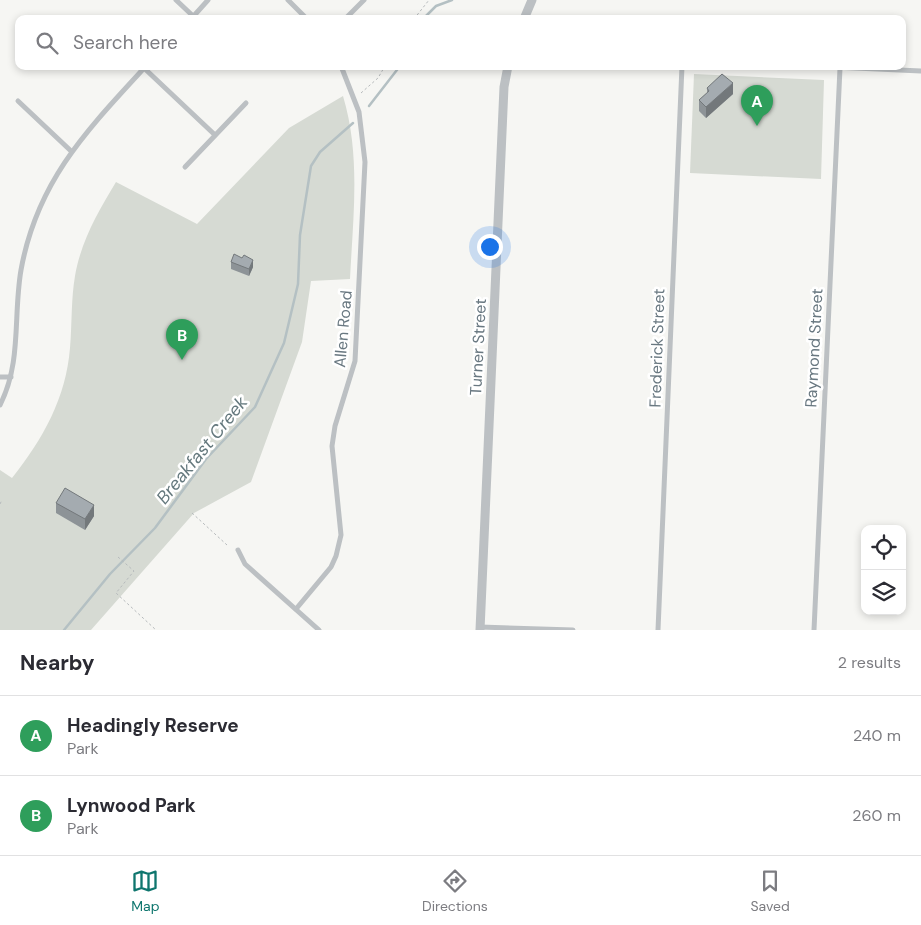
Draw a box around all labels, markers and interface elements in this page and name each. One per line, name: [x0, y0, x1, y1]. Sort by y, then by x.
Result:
search box: [15, 15, 906, 70]
icon: search: [33, 29, 61, 57]
text: Search here: [73, 30, 178, 55]
pin: A: [741, 85, 773, 126]
your location: [477, 234, 503, 260]
street label: Frederick Street: [644, 288, 670, 408]
street label: Raymond Street: [800, 288, 828, 408]
street label: Allen Road: [329, 289, 357, 369]
street label: Turner Street: [465, 298, 491, 396]
pin: B: [166, 319, 198, 360]
water label: Breakfast Creek: [151, 390, 254, 509]
map controls: [861, 525, 906, 615]
button: locate: [861, 525, 906, 570]
button: layers: [861, 570, 906, 615]
text: Nearby: [20, 649, 94, 677]
text: 2 results: [838, 652, 901, 673]
text: Headingly Reserve: [67, 713, 239, 738]
text: A: [30, 725, 42, 746]
text: 240 m: [853, 725, 901, 746]
text: Park: [67, 738, 99, 759]
text: Lynwood Park: [67, 793, 196, 818]
text: B: [31, 805, 41, 826]
text: 260 m: [852, 805, 901, 826]
text: Park: [67, 818, 99, 839]
tab: Map: [131, 867, 159, 915]
tab: Directions: [422, 867, 488, 915]
tab: Saved: [750, 867, 790, 915]

